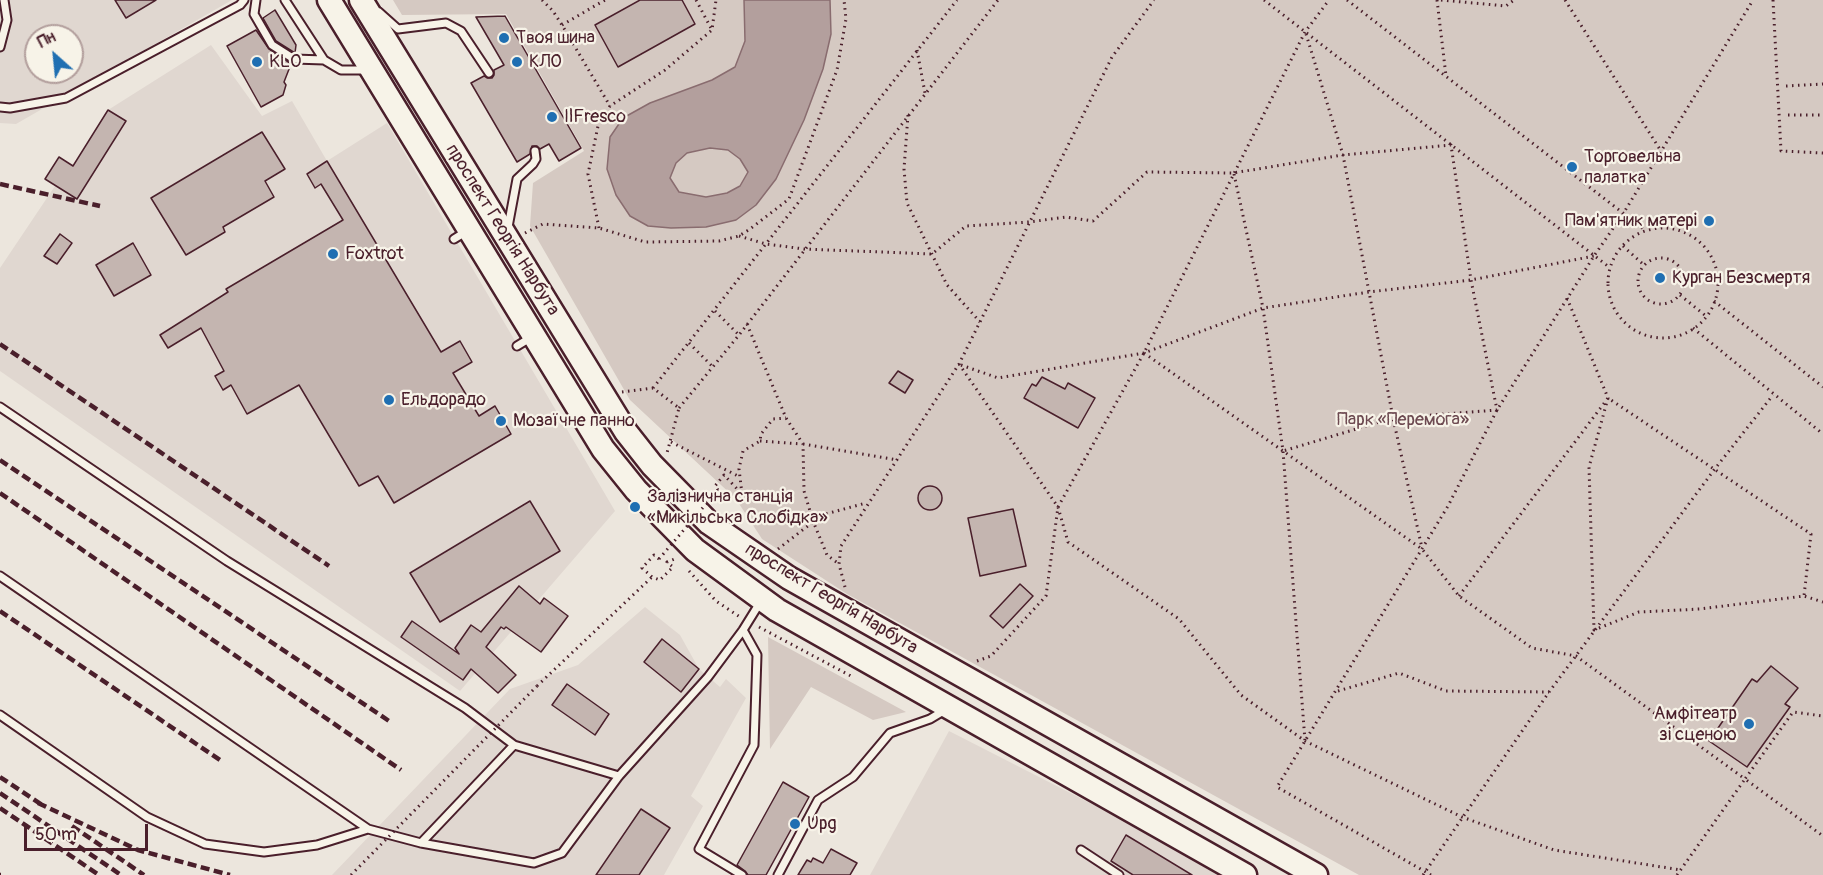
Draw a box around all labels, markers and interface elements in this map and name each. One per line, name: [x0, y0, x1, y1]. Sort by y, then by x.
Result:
north arrow: [24, 24, 84, 84]
text: Пн: [34, 27, 59, 53]
place label: Твоя шина: [516, 27, 595, 49]
marker: Твоя шина: [497, 31, 511, 45]
place label: KLO: [269, 51, 301, 73]
place label: КЛО: [529, 51, 562, 73]
marker: KLO: [250, 55, 264, 69]
marker: КЛО: [510, 55, 524, 69]
place label: IlFresco: [564, 106, 626, 128]
marker: IlFresco: [545, 110, 559, 124]
street label: проспект Георгія Нарбута: [440, 140, 564, 320]
place label: Торговельна палатка: [1584, 146, 1681, 188]
marker: Торговельна палатка: [1565, 160, 1579, 174]
place label: Пам'ятник матері: [1565, 210, 1697, 232]
marker: Пам'ятник матері: [1702, 214, 1716, 228]
place label: Foxtrot: [345, 243, 404, 265]
marker: Foxtrot: [326, 247, 340, 261]
place label: Курган Безсмертя: [1672, 267, 1810, 289]
marker: Курган Безсмертя: [1653, 271, 1667, 285]
place label: Ельдорадо: [401, 389, 486, 411]
marker: Ельдорадо: [382, 393, 396, 407]
park label: Парк «Перемога»: [1337, 409, 1469, 431]
place label: Мозаїчне панно: [513, 410, 635, 432]
marker: Мозаїчне панно: [494, 414, 508, 428]
place label: Залізнична станція «Микільська Слобідка»: [647, 486, 828, 528]
marker: Залізнична станція «Микільська Слобідка»: [628, 500, 642, 514]
street label: проспект Георгія Нарбута: [741, 539, 921, 659]
place label: Амфітеатр зі сценою: [1654, 703, 1737, 746]
marker: Амфітеатр зі сценою: [1742, 717, 1756, 731]
scale bar: [27, 812, 152, 850]
place label: Upg: [807, 813, 836, 835]
marker: Upg: [788, 817, 802, 831]
text: 50 m: [35, 823, 77, 846]

